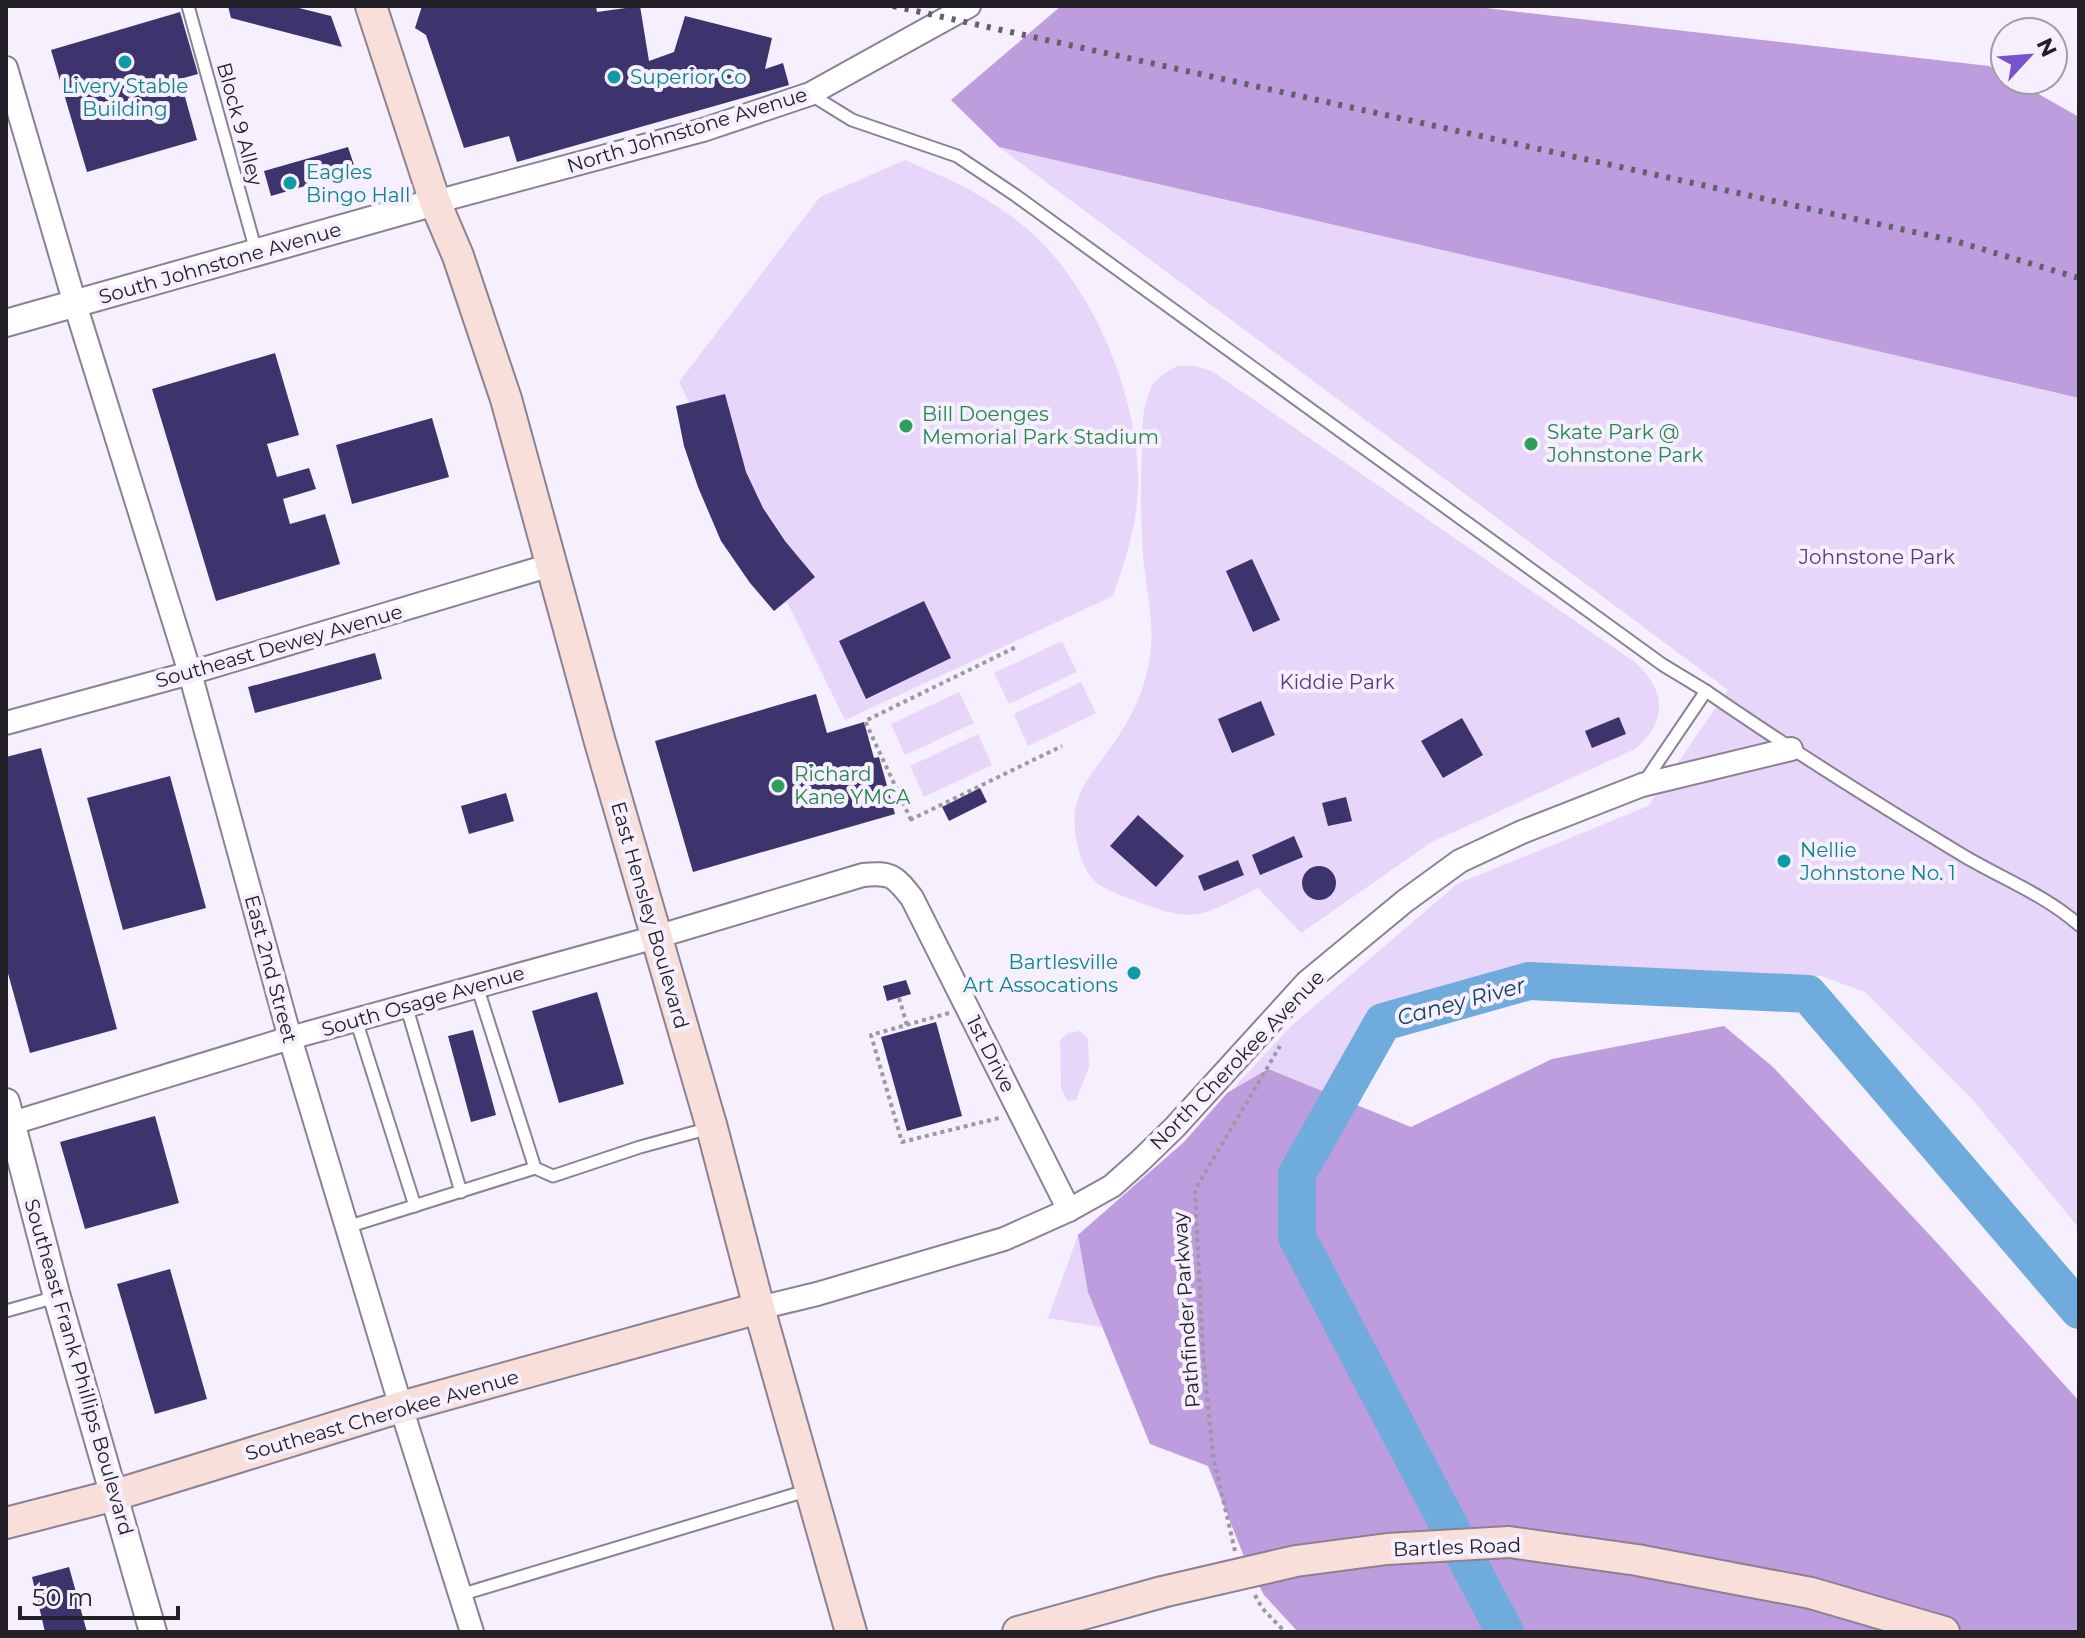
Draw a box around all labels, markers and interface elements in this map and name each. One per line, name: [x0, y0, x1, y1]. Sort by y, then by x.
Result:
north arrow: [1989, 16, 2069, 96]
text: N: [2030, 34, 2063, 61]
marker: Livery Stable Building: [116, 53, 134, 71]
street label: Block 9 Alley: [212, 60, 268, 188]
place label: Superior Co: [630, 65, 747, 89]
marker: Superior Co: [605, 68, 623, 86]
place label: Livery Stable Building: [62, 74, 188, 121]
street label: North Johnstone Avenue: [564, 82, 810, 178]
place label: Eagles Bingo Hall: [306, 160, 410, 207]
marker: Eagles Bingo Hall: [281, 174, 299, 192]
street label: South Johnstone Avenue: [96, 217, 344, 309]
place label: Bill Doenges Memorial Park Stadium: [922, 402, 1159, 449]
marker: Bill Doenges Memorial Park Stadium: [897, 417, 915, 435]
place label: Skate Park @ Johnstone Park: [1546, 420, 1703, 467]
marker: Skate Park @ Johnstone Park: [1522, 435, 1540, 453]
park label: Johnstone Park: [1798, 545, 1955, 569]
street label: Southeast Dewey Avenue: [153, 599, 405, 693]
park label: Kiddie Park: [1279, 670, 1395, 694]
place label: Richard Kane YMCA: [794, 762, 911, 809]
marker: Richard Kane YMCA: [769, 777, 787, 795]
street label: East Hensley Boulevard: [606, 799, 694, 1031]
place label: Nellie Johnstone No. 1: [1799, 838, 1956, 885]
marker: Nellie Johnstone No. 1: [1775, 852, 1793, 870]
street label: East 2nd Street: [240, 892, 302, 1046]
place label: Bartlesville Art Assocations: [963, 950, 1118, 997]
street label: South Osage Avenue: [319, 961, 527, 1041]
marker: Bartlesville Art Assocations: [1125, 964, 1143, 982]
street label: North Cherokee Avenue: [1145, 965, 1329, 1155]
water label: Caney River: [1394, 971, 1529, 1032]
street label: 1st Drive: [962, 1012, 1020, 1096]
street label: Southeast Frank Phillips Boulevard: [19, 1196, 139, 1538]
street label: Pathfinder Parkway: [1167, 1211, 1205, 1409]
street label: Southeast Cherokee Avenue: [243, 1364, 521, 1466]
street label: Bartles Road: [1393, 1533, 1521, 1561]
scale bar: [20, 1570, 178, 1620]
text: 50 m: [32, 1583, 93, 1612]

